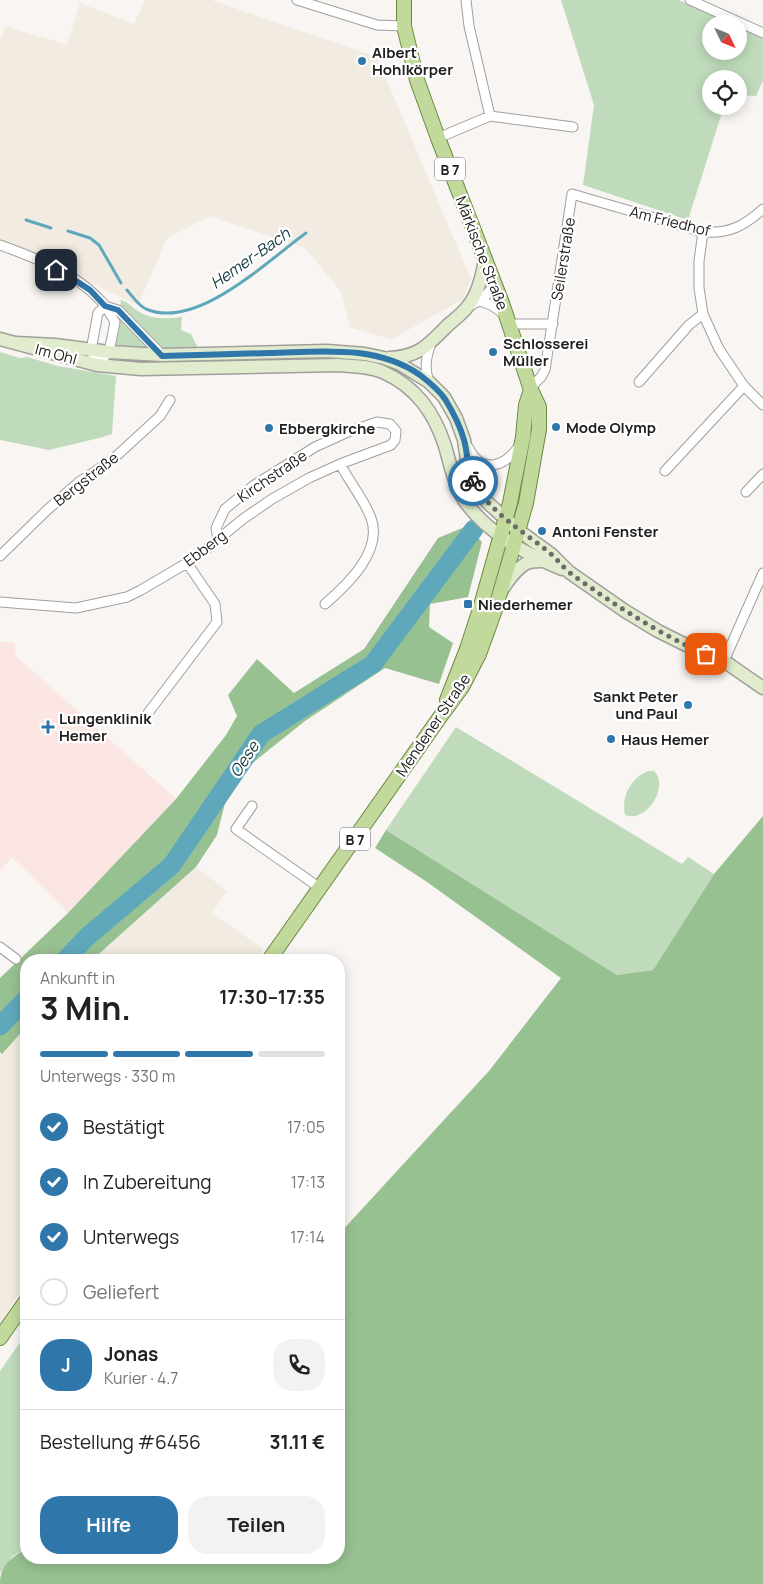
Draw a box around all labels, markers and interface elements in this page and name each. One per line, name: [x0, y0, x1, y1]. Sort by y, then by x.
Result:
north arrow: [702, 15, 748, 60]
map controls: [702, 15, 747, 115]
place label: Albert Hohlkörper: [372, 42, 453, 80]
marker: Albert Hohlkörper: [356, 55, 368, 67]
button: locate: [702, 70, 747, 115]
road number: B 7: [435, 157, 465, 180]
street label: Märkische Straße: [451, 193, 513, 313]
street label: Am Friedhof: [627, 201, 713, 241]
street label: Seilerstraße: [546, 216, 580, 302]
water label: Hemer-Bach: [206, 222, 295, 294]
pin: [35, 249, 77, 291]
icon: home: [42, 256, 70, 284]
place label: Schlosserei Müller: [503, 333, 589, 371]
street label: Im Ohl: [33, 338, 79, 370]
marker: Schlosserei Müller: [487, 346, 499, 358]
place label: Mode Olymp: [566, 417, 656, 438]
place label: Ebbergkirche: [279, 418, 375, 439]
marker: Mode Olymp: [550, 421, 562, 433]
marker: Ebbergkirche: [263, 422, 275, 434]
street label: Kirchstraße: [233, 445, 311, 507]
street label: Bergstraße: [49, 447, 123, 511]
courier: [448, 456, 498, 506]
icon: bike: [459, 467, 487, 495]
place label: Antoni Fenster: [552, 521, 658, 542]
street label: Ebberg: [179, 525, 231, 571]
marker: Antoni Fenster: [536, 525, 548, 537]
place label: Niederhemer: [478, 594, 573, 615]
marker: Niederhemer: [462, 598, 474, 610]
pin: [685, 633, 727, 675]
icon: bag: [692, 640, 720, 668]
street label: Mendener Straße: [391, 669, 475, 781]
place label: Sankt Peter und Paul: [593, 686, 678, 724]
marker: Sankt Peter und Paul: [682, 699, 694, 711]
place label: Lungenklinik Hemer: [59, 708, 152, 746]
marker: Lungenklinik Hemer: [41, 720, 55, 734]
place label: Haus Hemer: [621, 729, 709, 750]
marker: Haus Hemer: [605, 733, 617, 745]
water label: Oese: [224, 735, 265, 781]
road number: B 7: [340, 828, 370, 851]
text: Ankunft in: [40, 967, 115, 989]
text: 17:30–17:35: [219, 984, 325, 1010]
text: 3 Min.: [40, 986, 131, 1030]
text: Unterwegs · 330 m: [40, 1065, 175, 1087]
icon: check: [40, 1113, 68, 1141]
text: Bestätigt: [83, 1114, 165, 1140]
text: 17:05: [287, 1116, 325, 1138]
icon: check: [40, 1168, 68, 1196]
text: In Zubereitung: [83, 1169, 211, 1195]
text: 17:13: [291, 1171, 325, 1193]
icon: check: [40, 1223, 68, 1251]
text: Unterwegs: [83, 1224, 179, 1250]
text: 17:14: [290, 1226, 325, 1248]
text: Geliefert: [83, 1279, 159, 1305]
button: phone: [273, 1339, 325, 1391]
text: Jonas: [104, 1341, 158, 1367]
text: J: [61, 1352, 71, 1378]
text: Kurier · 4.7: [104, 1367, 178, 1389]
text: Bestellung #6456: [40, 1429, 201, 1455]
text: 31.11 €: [269, 1429, 325, 1455]
button: Hilfe: [40, 1496, 178, 1554]
button: Teilen: [188, 1496, 325, 1554]

